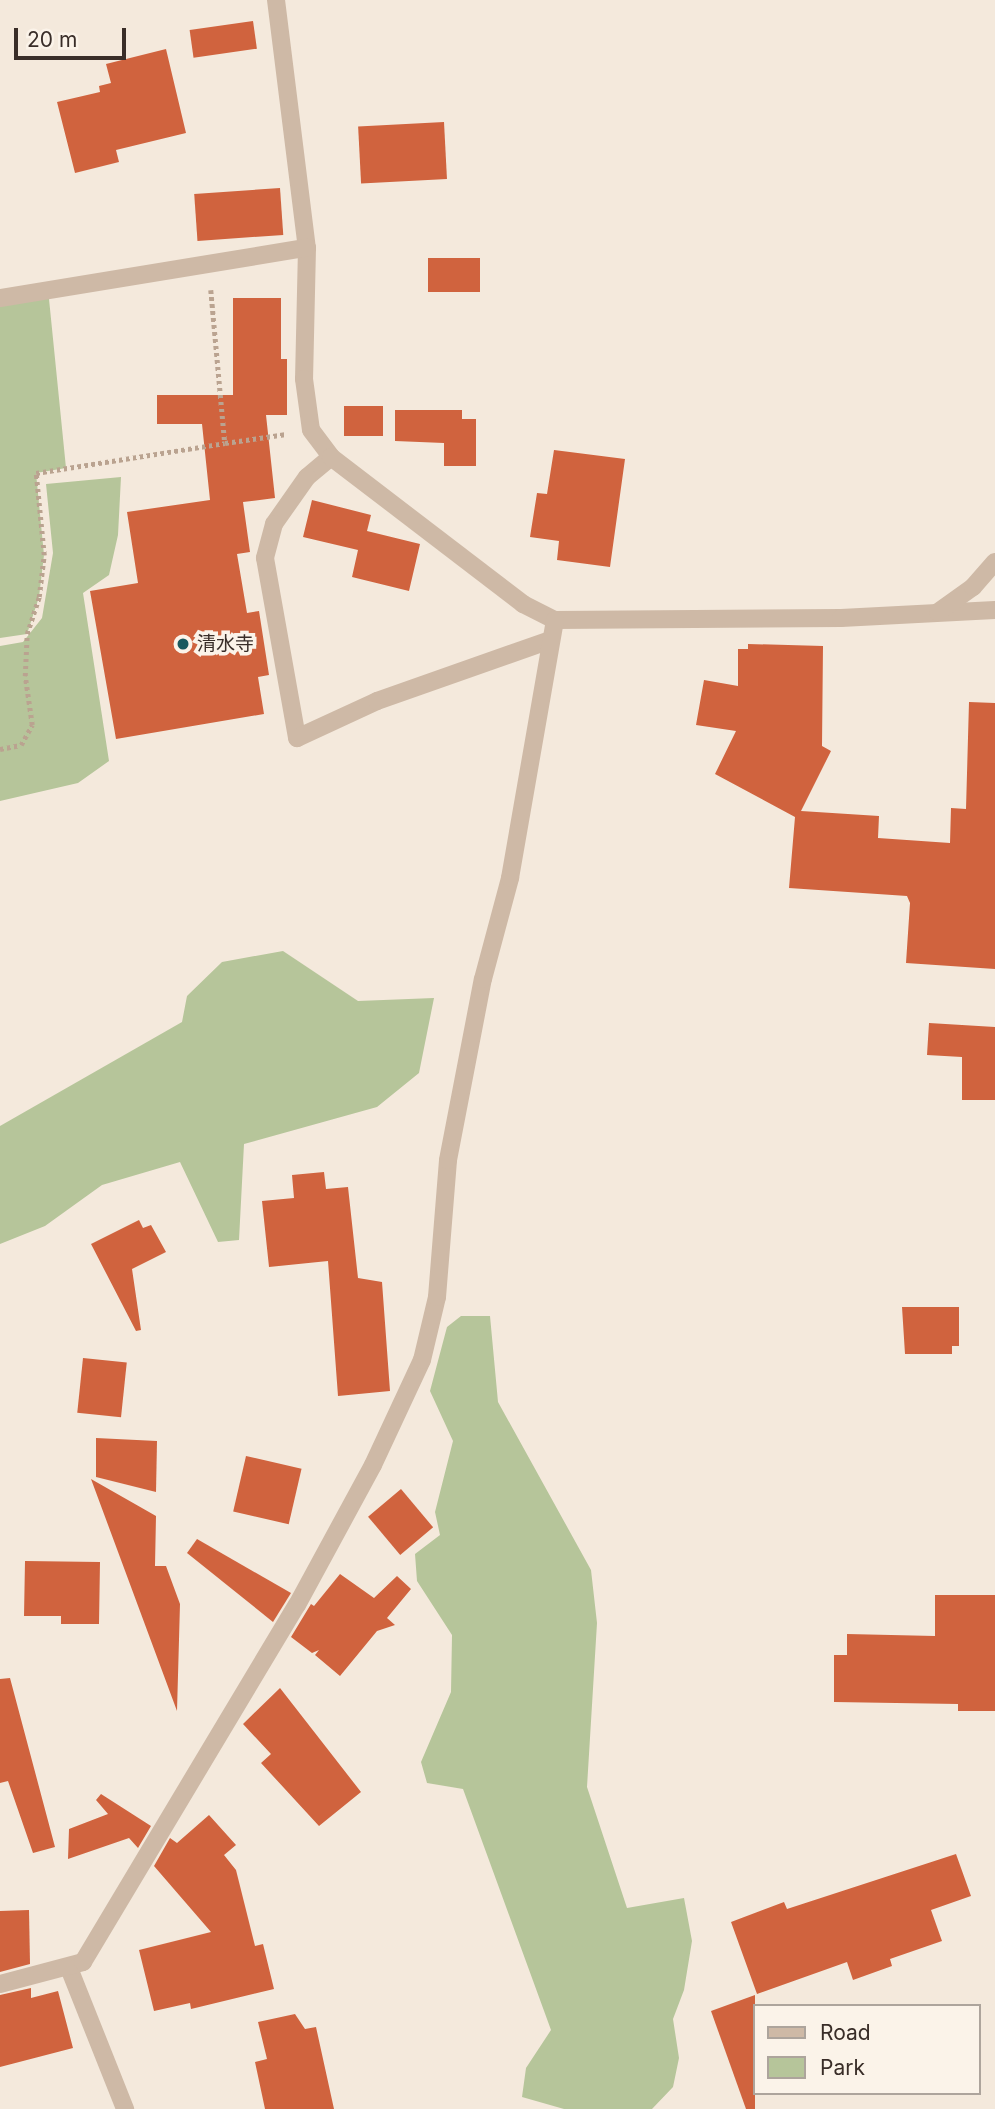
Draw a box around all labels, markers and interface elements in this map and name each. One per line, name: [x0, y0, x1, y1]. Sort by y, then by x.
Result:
scale bar: [18, 14, 130, 58]
text: 20 m: [27, 27, 77, 52]
place label: 清水寺: [197, 633, 254, 655]
marker: 清水寺: [175, 636, 191, 652]
legend: [754, 2004, 981, 2095]
text: Road: [820, 2020, 871, 2045]
text: Park: [820, 2055, 865, 2080]

